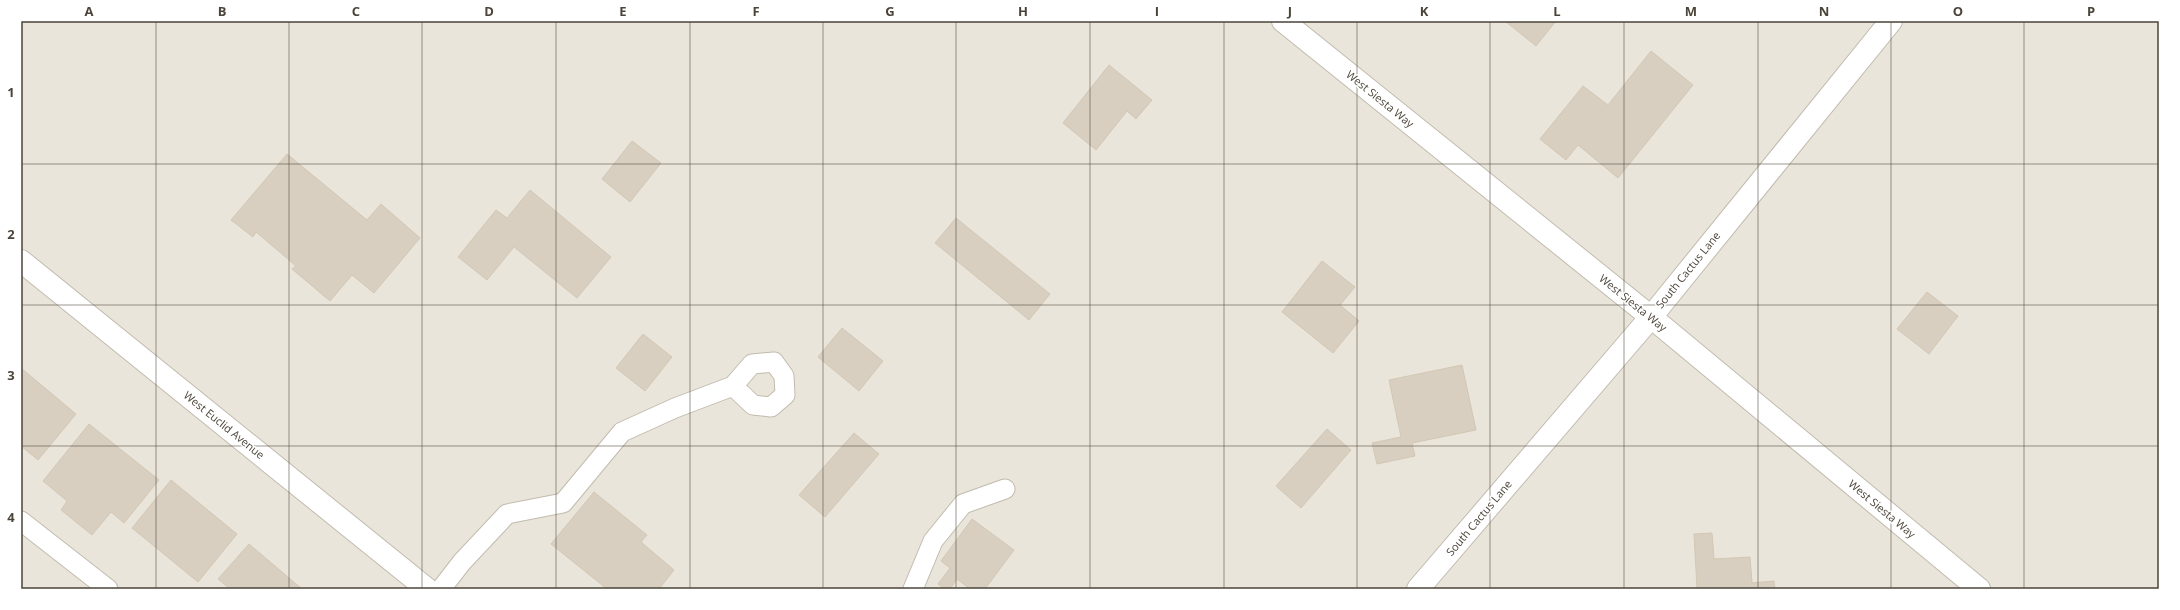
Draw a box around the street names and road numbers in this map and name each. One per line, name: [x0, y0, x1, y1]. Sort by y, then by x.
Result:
street label: West Siesta Way: [1343, 67, 1418, 131]
street label: South Cactus Lane: [1652, 228, 1723, 311]
street label: West Siesta Way: [1596, 271, 1671, 335]
street label: West Euclid Avenue: [181, 387, 268, 462]
street label: West Siesta Way: [1846, 476, 1919, 541]
street label: South Cactus Lane: [1442, 477, 1515, 559]

